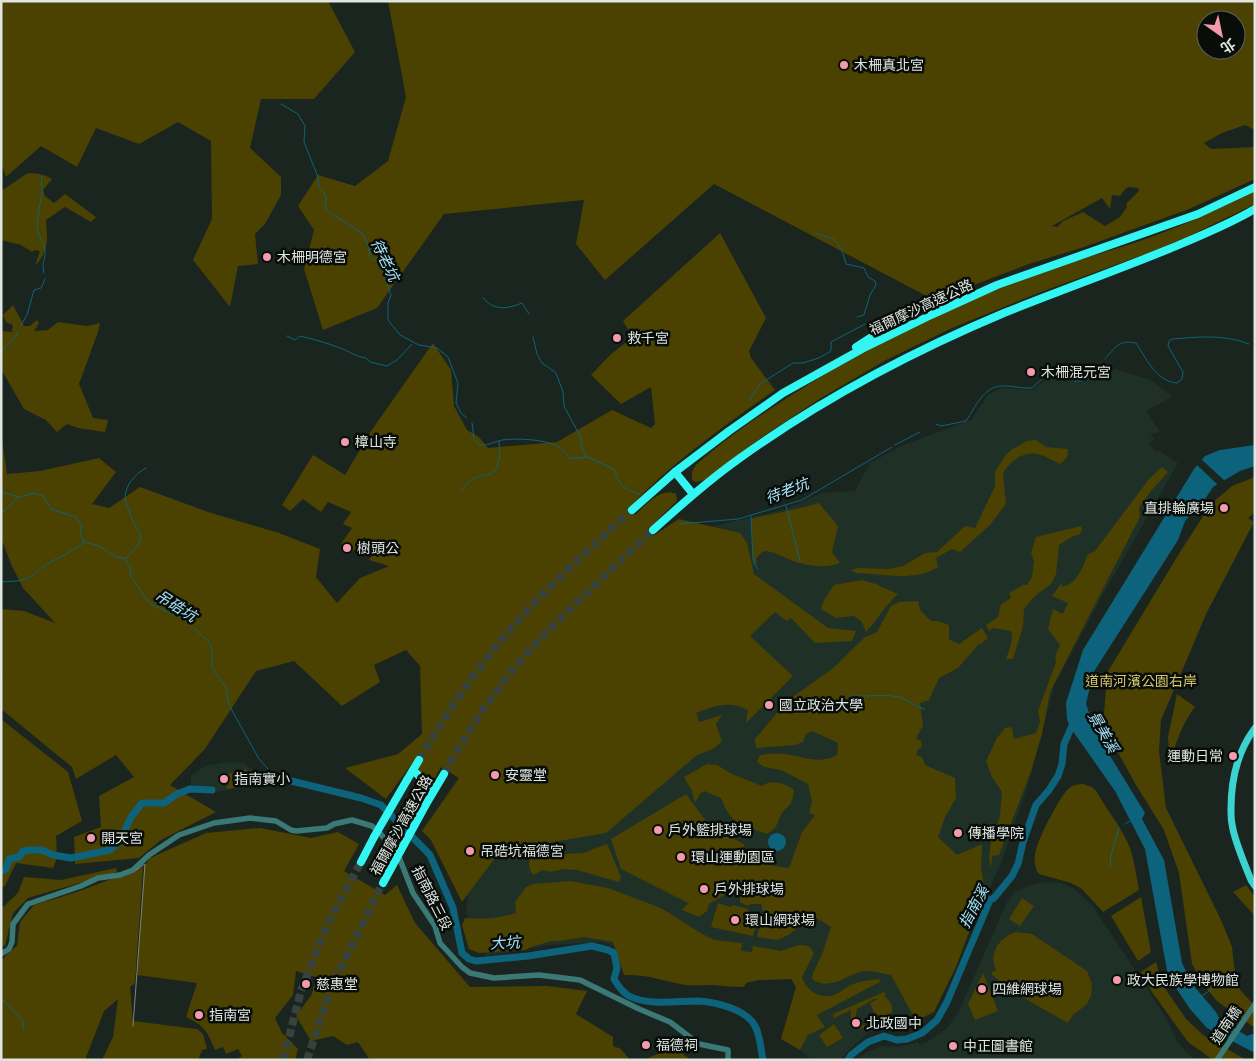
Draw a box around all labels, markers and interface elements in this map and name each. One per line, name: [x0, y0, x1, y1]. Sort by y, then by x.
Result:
north arrow: [1196, 10, 1246, 60]
text: 北: [1217, 35, 1238, 56]
place label: 木柵真北宮: [854, 57, 924, 74]
marker: 木柵真北宮: [838, 59, 850, 71]
water label: 待老坑: [367, 236, 404, 286]
place label: 木柵明德宮: [277, 249, 347, 266]
marker: 木柵明德宮: [261, 251, 273, 263]
street label: 福爾摩沙高速公路: [867, 276, 976, 339]
place label: 救千宮: [627, 330, 669, 347]
marker: 救千宮: [611, 332, 623, 344]
place label: 木柵混元宮: [1041, 364, 1111, 381]
marker: 木柵混元宮: [1025, 366, 1037, 378]
place label: 樟山寺: [355, 434, 397, 451]
marker: 樟山寺: [339, 436, 351, 448]
water label: 待老坑: [763, 474, 813, 507]
place label: 直排輪廣場: [1144, 500, 1214, 517]
marker: 直排輪廣場: [1218, 502, 1230, 514]
place label: 樹頭公: [357, 540, 399, 557]
marker: 樹頭公: [341, 542, 353, 554]
water label: 吊硞坑: [152, 586, 202, 627]
park label: 道南河濱公園右岸: [1085, 673, 1197, 690]
place label: 國立政治大學: [779, 697, 863, 714]
marker: 國立政治大學: [763, 699, 775, 711]
water label: 景美溪: [1084, 708, 1123, 758]
place label: 運動日常: [1167, 748, 1223, 765]
marker: 運動日常: [1227, 750, 1239, 762]
place label: 安靈堂: [505, 767, 547, 784]
marker: 安靈堂: [489, 769, 501, 781]
place label: 指南實小: [234, 771, 290, 788]
street label: 福爾摩沙高速公路: [367, 772, 436, 878]
marker: 指南實小: [218, 773, 230, 785]
place label: 戶外籃排球場: [668, 822, 752, 839]
marker: 戶外籃排球場: [652, 824, 664, 836]
place label: 傳播學院: [968, 825, 1024, 842]
marker: 傳播學院: [952, 827, 964, 839]
place label: 開天宮: [101, 830, 143, 847]
marker: 開天宮: [85, 832, 97, 844]
place label: 吊硞坑福德宮: [480, 843, 564, 860]
marker: 吊硞坑福德宮: [464, 845, 476, 857]
place label: 環山運動園區: [691, 849, 775, 866]
marker: 環山運動園區: [675, 851, 687, 863]
street label: 指南路三段: [408, 863, 455, 933]
place label: 戶外排球場: [714, 881, 784, 898]
water label: 指南溪: [955, 881, 993, 931]
marker: 戶外排球場: [698, 883, 710, 895]
place label: 環山網球場: [745, 912, 815, 929]
marker: 環山網球場: [729, 914, 741, 926]
water label: 大坑: [490, 933, 522, 953]
place label: 政大民族學博物館: [1127, 972, 1239, 989]
marker: 政大民族學博物館: [1111, 974, 1123, 986]
place label: 慈惠堂: [316, 976, 358, 993]
marker: 慈惠堂: [300, 978, 312, 990]
place label: 四維網球場: [992, 981, 1062, 998]
marker: 四維網球場: [976, 983, 988, 995]
street label: 道南橋: [1208, 1003, 1245, 1047]
place label: 指南宮: [209, 1007, 251, 1024]
marker: 指南宮: [193, 1009, 205, 1021]
place label: 北政國中: [866, 1015, 922, 1032]
marker: 北政國中: [850, 1017, 862, 1029]
place label: 福德祠: [656, 1037, 698, 1054]
place label: 中正圖書館: [963, 1038, 1033, 1055]
marker: 福德祠: [640, 1039, 652, 1051]
marker: 中正圖書館: [947, 1040, 959, 1052]

